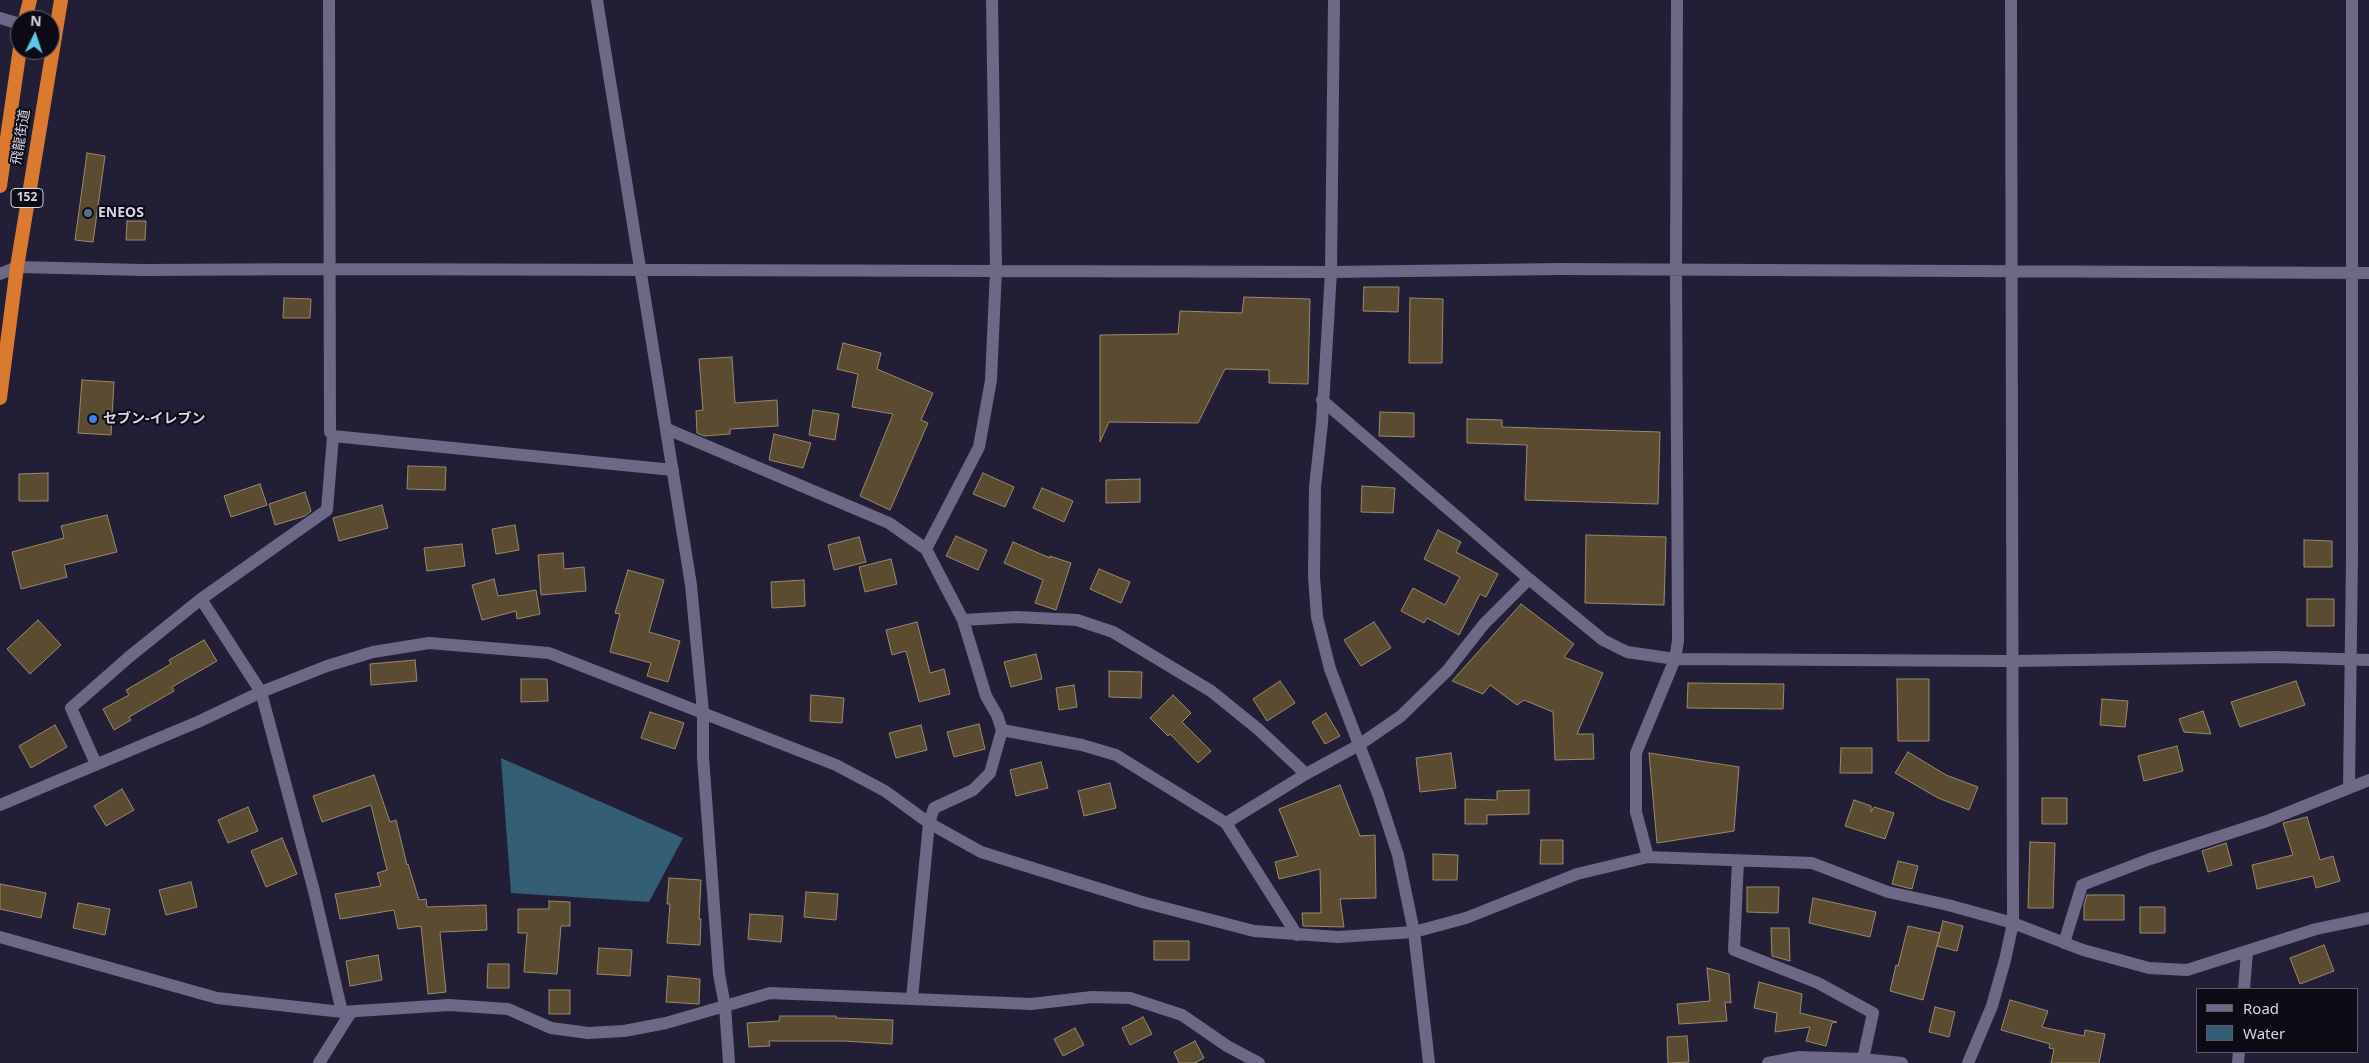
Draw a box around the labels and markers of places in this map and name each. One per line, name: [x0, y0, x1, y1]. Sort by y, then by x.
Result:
place label: ENEOS: [98, 205, 144, 221]
marker: ENEOS: [82, 207, 94, 219]
place label: セブン-イレブン: [103, 411, 205, 427]
marker: セブン-イレブン: [87, 413, 99, 425]

